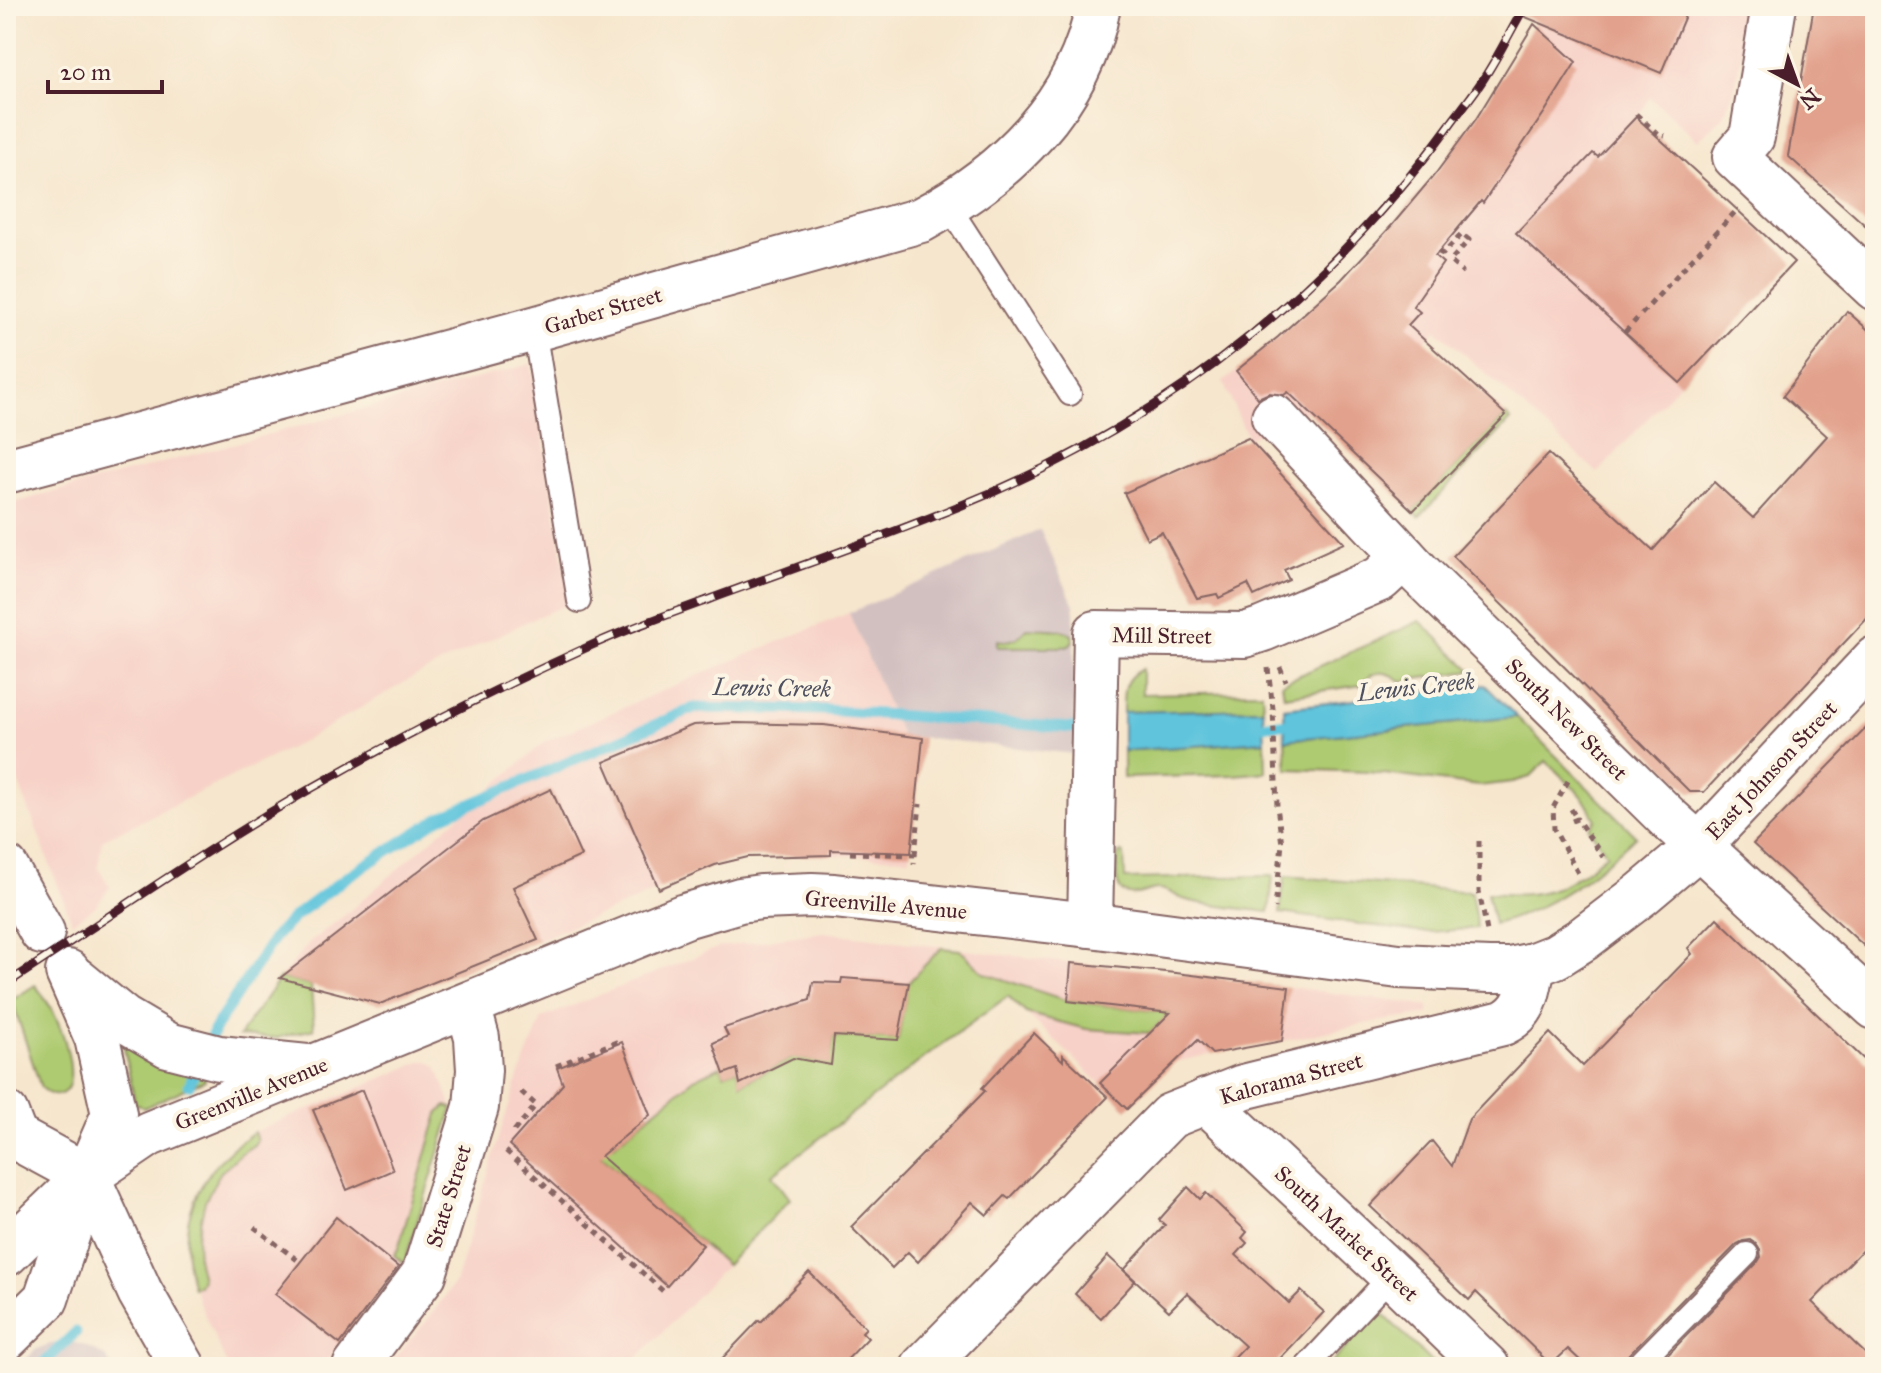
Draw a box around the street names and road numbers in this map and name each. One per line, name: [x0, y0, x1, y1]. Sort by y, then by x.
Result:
street label: Garber Street: [541, 281, 665, 340]
street label: Mill Street: [1112, 621, 1212, 650]
street label: South New Street: [1500, 653, 1633, 786]
street label: East Johnson Street: [1700, 695, 1843, 845]
street label: Greenville Avenue: [804, 884, 968, 925]
street label: Kalorama Street: [1217, 1046, 1366, 1111]
street label: Greenville Avenue: [171, 1050, 332, 1136]
street label: State Street: [420, 1141, 477, 1251]
street label: South Market Street: [1269, 1160, 1424, 1307]

